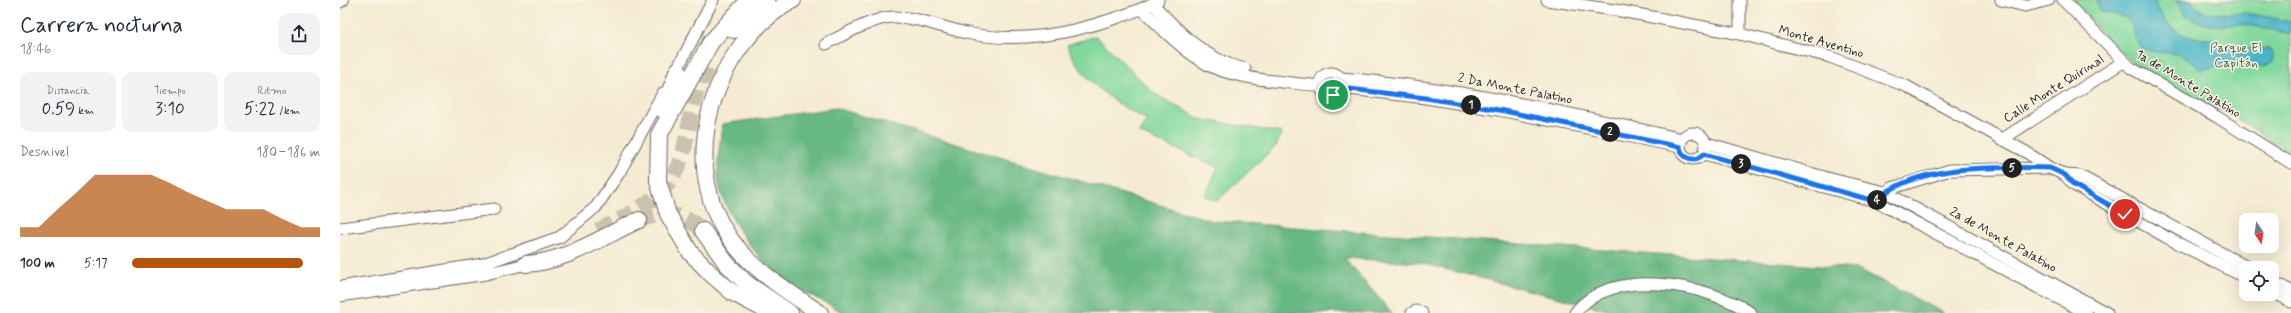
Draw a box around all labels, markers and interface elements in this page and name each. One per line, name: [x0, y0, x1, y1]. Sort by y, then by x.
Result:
text: Carrera nocturna: [20, 12, 183, 40]
button: share: [278, 13, 320, 55]
street label: Monte Aventino: [1776, 22, 1866, 62]
park label: Parque El Capitán: [2210, 40, 2262, 72]
text: 18:46: [20, 41, 51, 58]
street label: 1a de Monte Palatino: [2132, 46, 2244, 122]
street label: Calle Monte Quirinal: [2000, 51, 2108, 127]
street label: 2 Da Monte Palatino: [1456, 70, 1574, 109]
pin: [1316, 78, 1350, 112]
text: Distancia: [47, 84, 89, 98]
text: Tiempo: [154, 84, 186, 98]
text: Ritmo: [257, 84, 287, 98]
icon: arrive: [1322, 84, 1344, 106]
pin: 1: [1461, 95, 1481, 115]
text: 0.59: [42, 98, 75, 120]
text: 3:10: [155, 98, 185, 120]
text: 5:22: [244, 98, 276, 120]
text: 1: [1469, 98, 1473, 112]
text: km: [75, 104, 94, 118]
text: /km: [276, 104, 300, 118]
pin: 2: [1600, 122, 1620, 142]
text: 2: [1607, 125, 1613, 139]
text: Desnivel: [20, 144, 69, 161]
text: 180–186 m: [256, 144, 320, 161]
pin: 3: [1731, 154, 1751, 174]
text: 3: [1739, 157, 1743, 171]
pin: 5: [2002, 158, 2022, 178]
text: 5: [2009, 161, 2015, 175]
pin: 4: [1867, 190, 1887, 210]
text: 4: [1874, 193, 1880, 207]
pin: [2108, 197, 2142, 231]
street label: 2a de Monte Palatino: [1946, 203, 2060, 277]
icon: check: [2114, 203, 2136, 225]
north arrow: [2239, 213, 2279, 253]
map controls: [2239, 213, 2279, 301]
text: 100 m: [20, 255, 55, 272]
text: 5:17: [84, 255, 108, 272]
button: locate: [2239, 261, 2279, 301]

